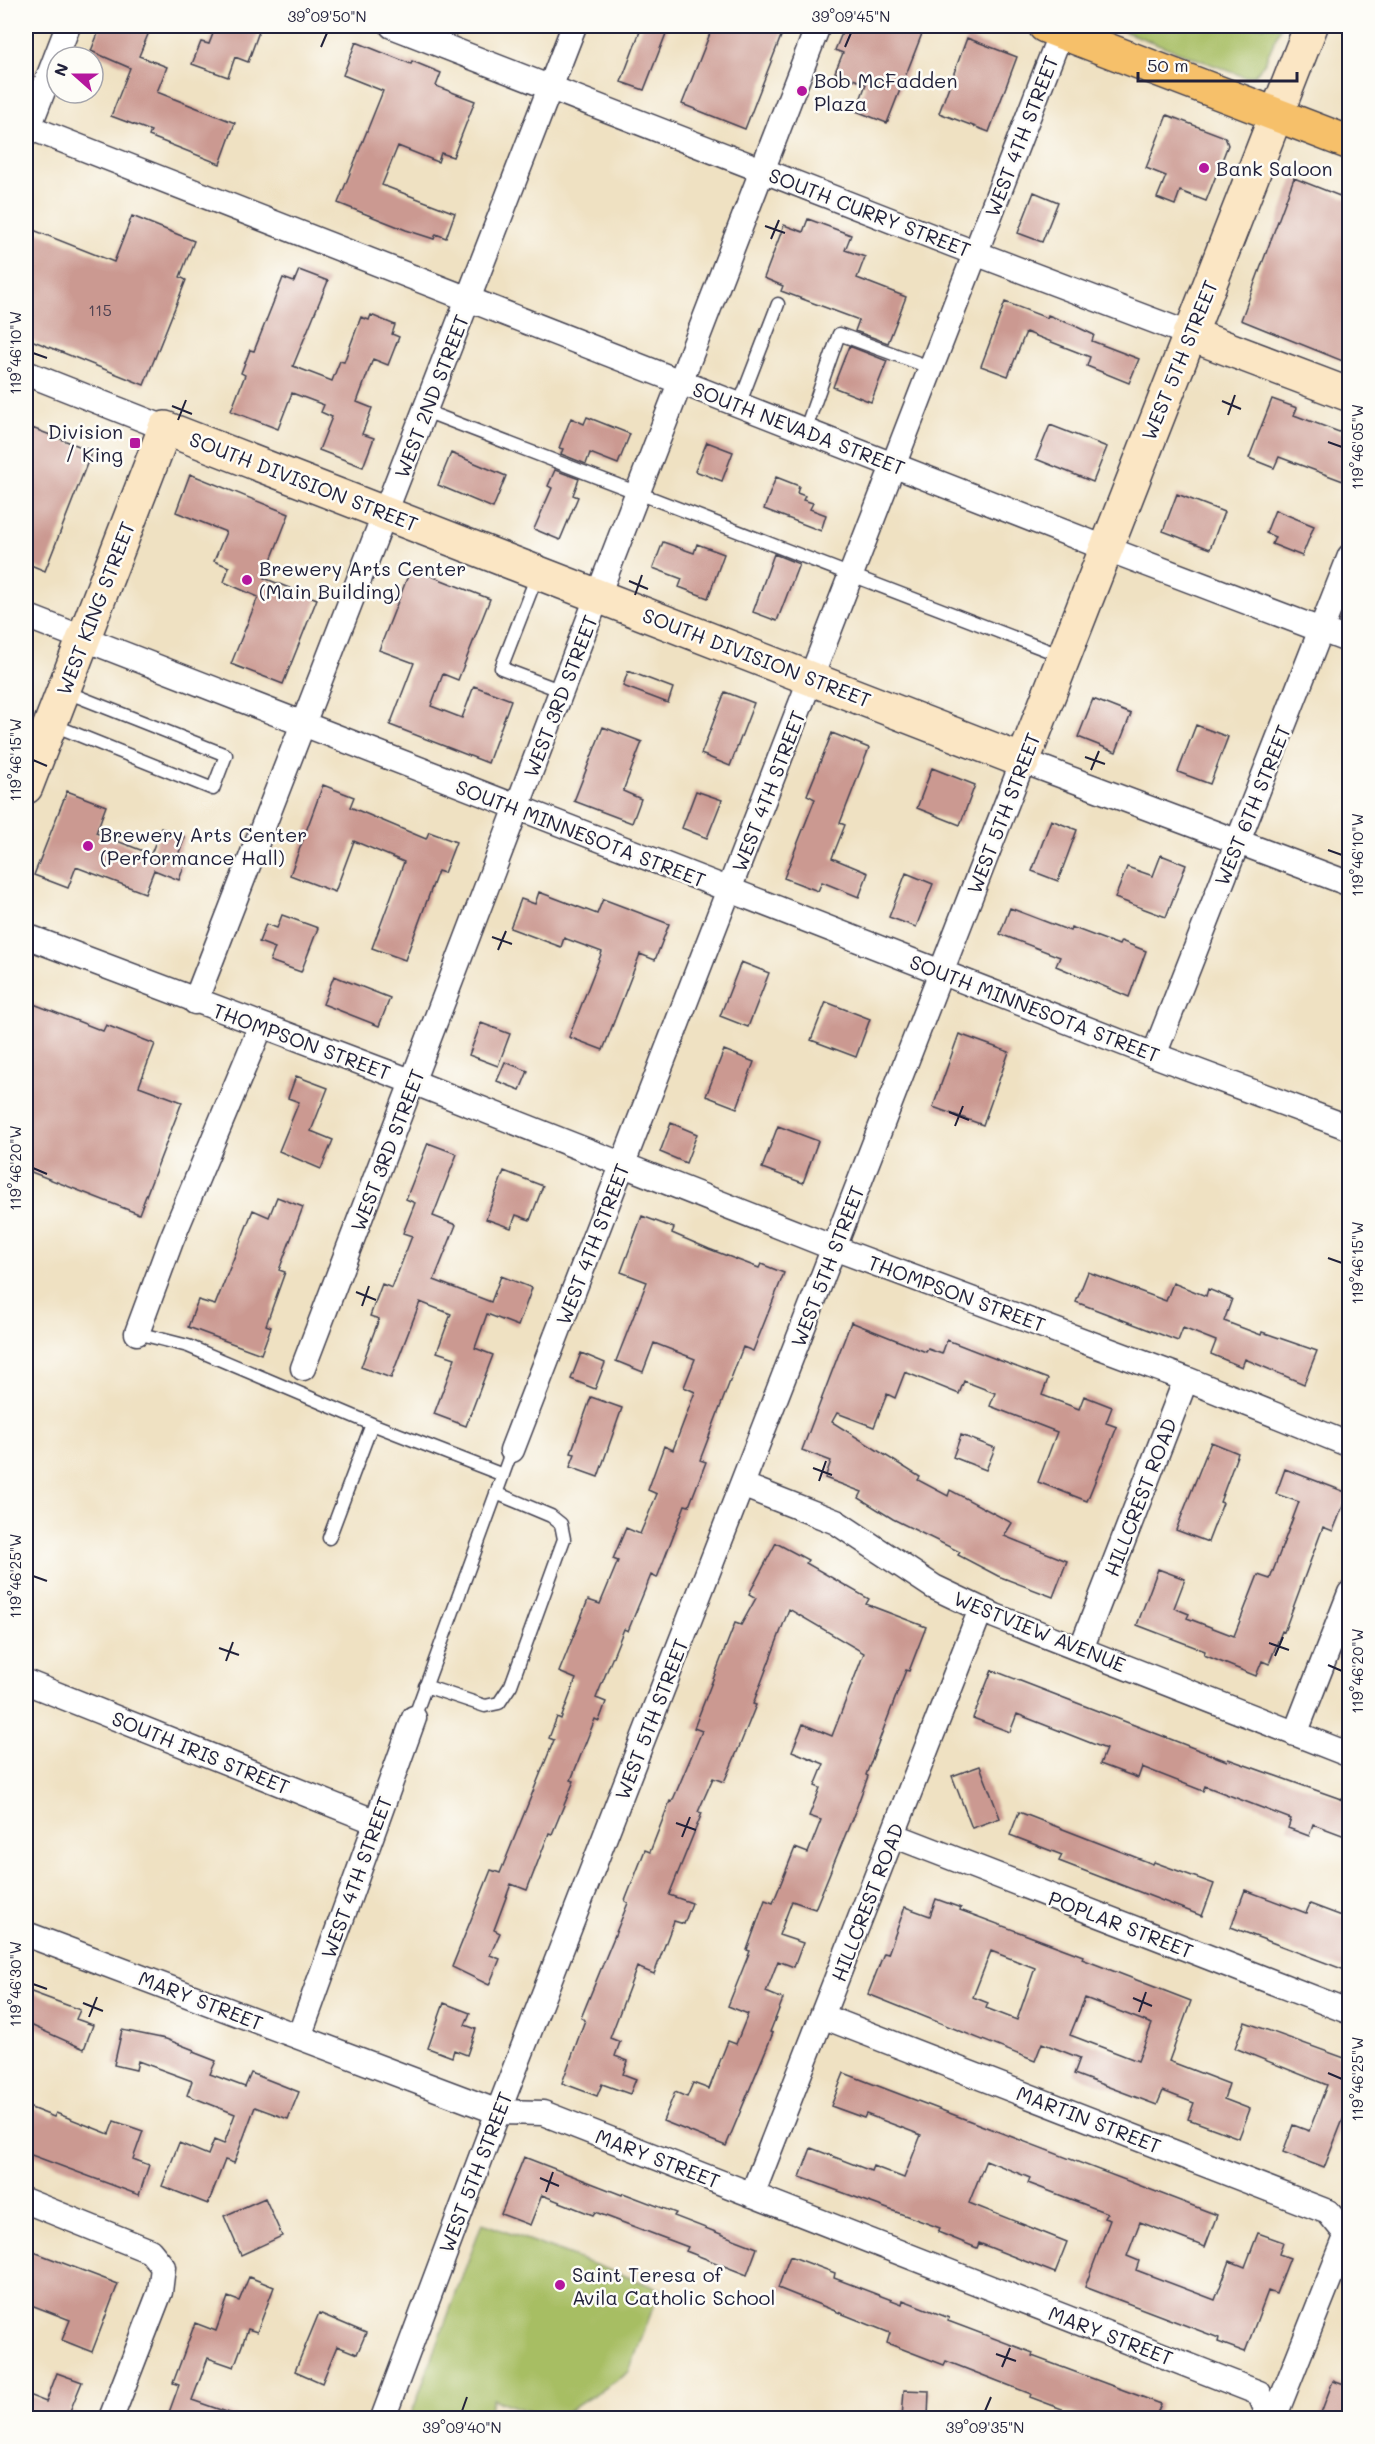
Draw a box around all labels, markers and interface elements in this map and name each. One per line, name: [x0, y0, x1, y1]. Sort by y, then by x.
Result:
text: 39°09'50"N: [287, 6, 367, 26]
text: 39°09'45"N: [812, 6, 890, 26]
north arrow: [45, 45, 105, 105]
scale bar: [1138, 45, 1297, 83]
street label: WEST 4TH STREET: [978, 52, 1064, 220]
text: 50 m: [1147, 53, 1189, 77]
text: N: [49, 60, 73, 79]
place label: Bob McFadden Plaza: [814, 67, 958, 116]
marker: Bob McFadden Plaza: [795, 84, 809, 98]
place label: Bank Saloon: [1216, 155, 1333, 181]
street label: SOUTH CURRY STREET: [765, 161, 975, 263]
marker: Bank Saloon: [1197, 161, 1211, 175]
street label: WEST 5TH STREET: [1135, 276, 1223, 444]
house number: 115: [88, 299, 112, 320]
text: 119°46'10"W: [5, 311, 25, 395]
street label: WEST 2ND STREET: [388, 311, 474, 481]
street label: SOUTH NEVADA STREET: [689, 375, 909, 481]
text: 119°46'05"W: [1347, 404, 1367, 490]
place label: Division / King: [48, 418, 123, 467]
street label: SOUTH DIVISION STREET: [186, 425, 422, 537]
marker: Division / King: [128, 436, 142, 450]
street label: WEST KING STREET: [50, 517, 140, 699]
place label: Brewery Arts Center (Main Building): [259, 555, 466, 604]
marker: Brewery Arts Center (Main Building): [240, 573, 254, 587]
street label: SOUTH DIVISION STREET: [639, 601, 875, 713]
street label: WEST 3RD STREET: [517, 611, 603, 781]
street label: WEST 4TH STREET: [725, 707, 811, 875]
text: 119°46'15"W: [5, 718, 25, 802]
street label: WEST 6TH STREET: [1208, 721, 1296, 889]
street label: WEST 5TH STREET: [960, 729, 1046, 897]
street label: SOUTH MINNESOTA STREET: [452, 773, 710, 893]
text: 119°46'10"W: [1347, 813, 1367, 897]
place label: Brewery Arts Center (Performance Hall): [100, 821, 307, 870]
marker: Brewery Arts Center (Performance Hall): [81, 839, 95, 853]
street label: SOUTH MINNESOTA STREET: [906, 948, 1164, 1068]
street label: THOMPSON STREET: [210, 997, 394, 1085]
street label: WEST 3RD STREET: [344, 1065, 430, 1235]
text: 119°46'20"W: [5, 1125, 25, 1211]
street label: WEST 4TH STREET: [549, 1160, 635, 1328]
street label: WEST 5TH STREET: [784, 1182, 870, 1350]
text: 119°46'15"W: [1347, 1221, 1367, 1305]
street label: THOMPSON STREET: [865, 1249, 1049, 1337]
street label: HILLCREST ROAD: [1098, 1414, 1182, 1580]
text: 119°46'25"W: [5, 1534, 25, 1618]
street label: WESTVIEW AVENUE: [950, 1585, 1130, 1677]
text: 119°46'20"W: [1347, 1628, 1367, 1714]
street label: WEST 5TH STREET: [608, 1635, 694, 1803]
street label: SOUTH IRIS STREET: [108, 1704, 294, 1800]
street label: WEST 4TH STREET: [315, 1792, 397, 1962]
street label: HILLCREST ROAD: [825, 1819, 909, 1985]
street label: POPLAR STREET: [1045, 1884, 1197, 1964]
text: 119°46'30"W: [5, 1941, 25, 2027]
street label: MARY STREET: [135, 1964, 267, 2036]
text: 119°46'25"W: [1347, 2037, 1367, 2121]
street label: MARTIN STREET: [1013, 2079, 1165, 2159]
street label: WEST 5TH STREET: [432, 2088, 518, 2256]
street label: MARY STREET: [592, 2122, 724, 2194]
place label: Saint Teresa of Avila Catholic School: [572, 2261, 775, 2310]
marker: Saint Teresa of Avila Catholic School: [553, 2278, 567, 2292]
street label: MARY STREET: [1045, 2299, 1177, 2371]
text: 39°09'40"N: [422, 2417, 502, 2437]
text: 39°09'35"N: [946, 2417, 1024, 2437]

